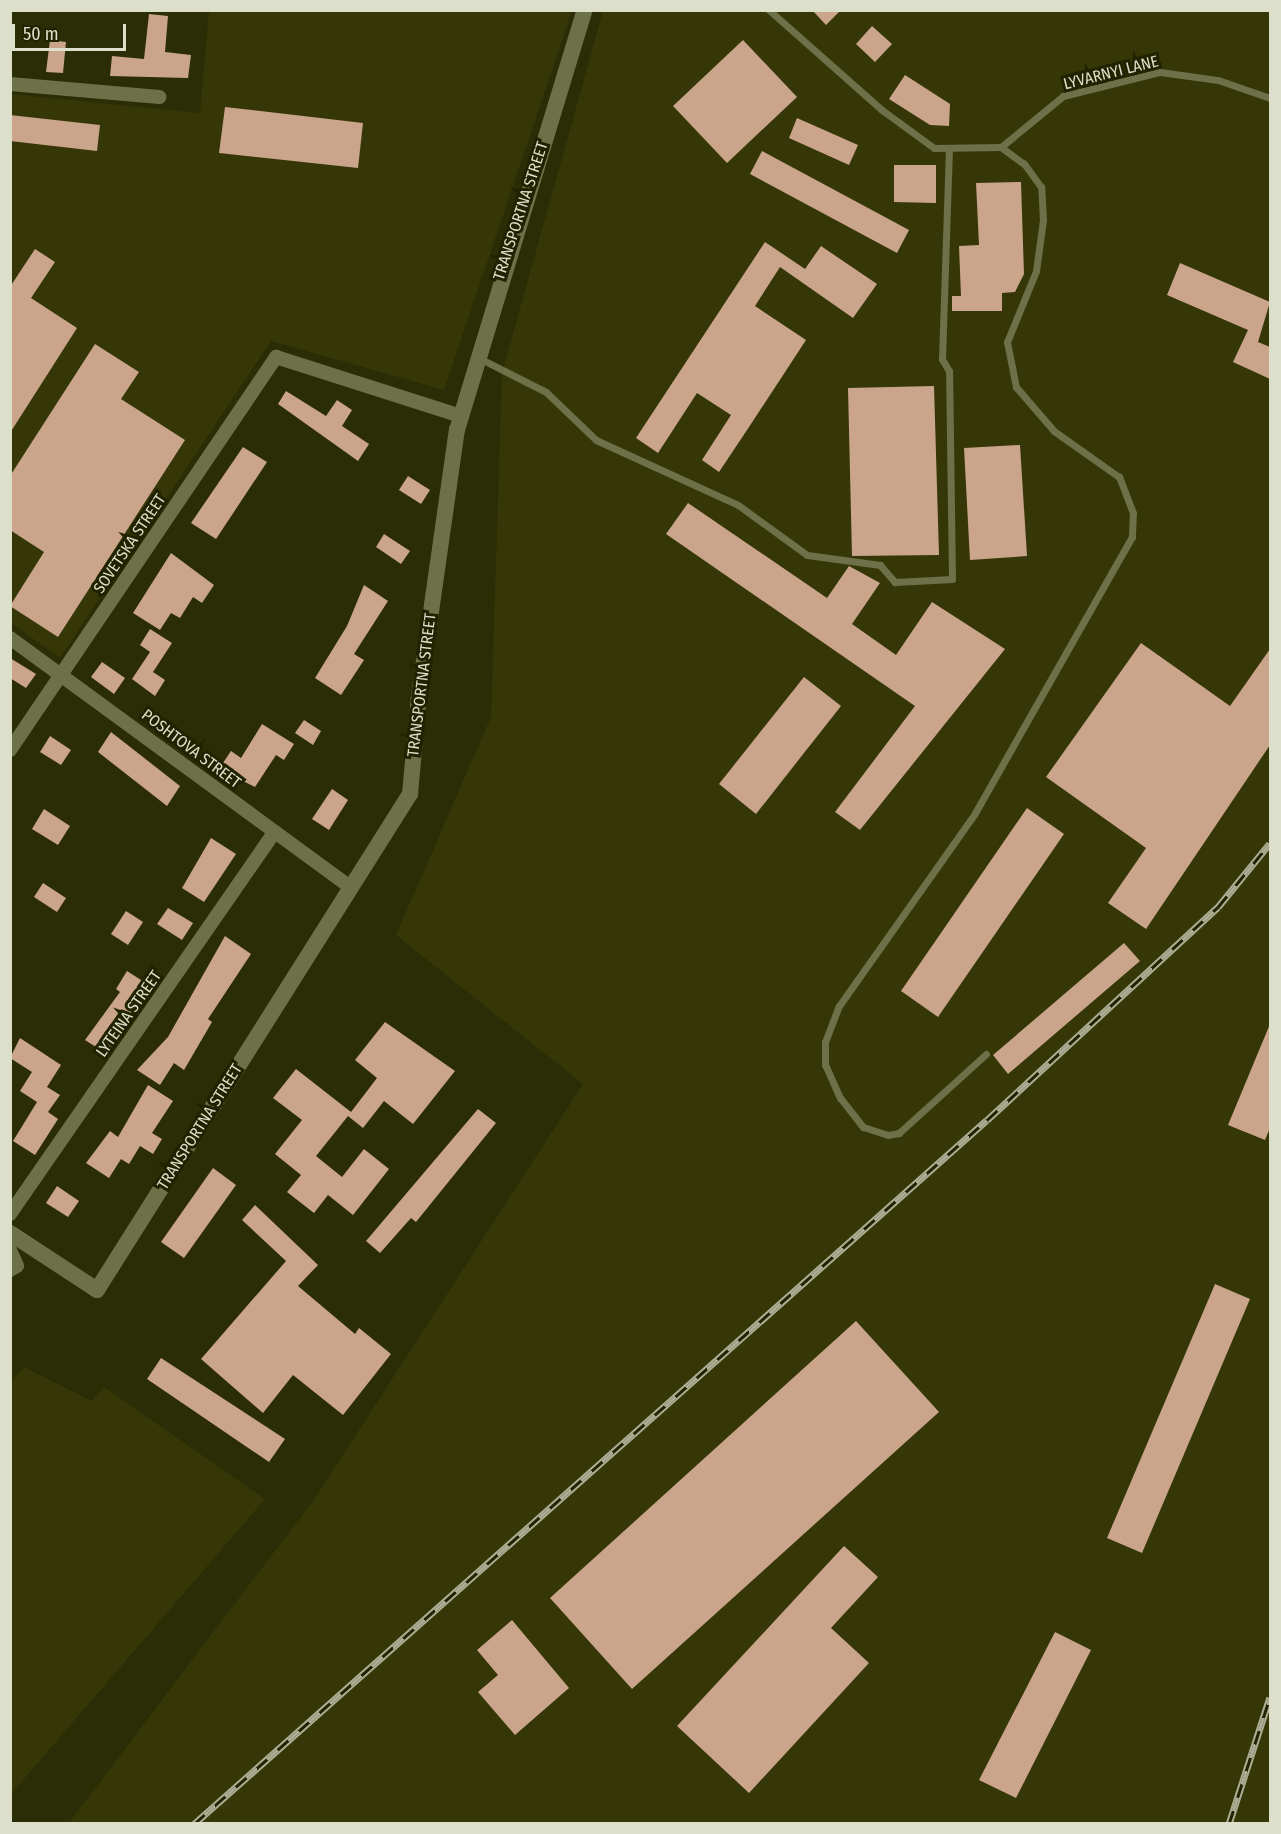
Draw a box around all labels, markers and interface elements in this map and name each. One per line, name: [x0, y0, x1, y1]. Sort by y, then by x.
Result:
scale bar: [15, 12, 129, 50]
text: 50 m: [23, 23, 59, 45]
street label: LYVARNYI LANE: [1062, 52, 1160, 94]
street label: TRANSPORTNA STREET: [490, 139, 552, 283]
street label: SOVETSKA STREET: [90, 491, 170, 597]
street label: TRANSPORTNA STREET: [404, 612, 440, 758]
street label: POSHTOVA STREET: [138, 705, 244, 793]
street label: LYTEINA STREET: [92, 967, 166, 1061]
street label: TRANSPORTNA STREET: [154, 1061, 246, 1193]

